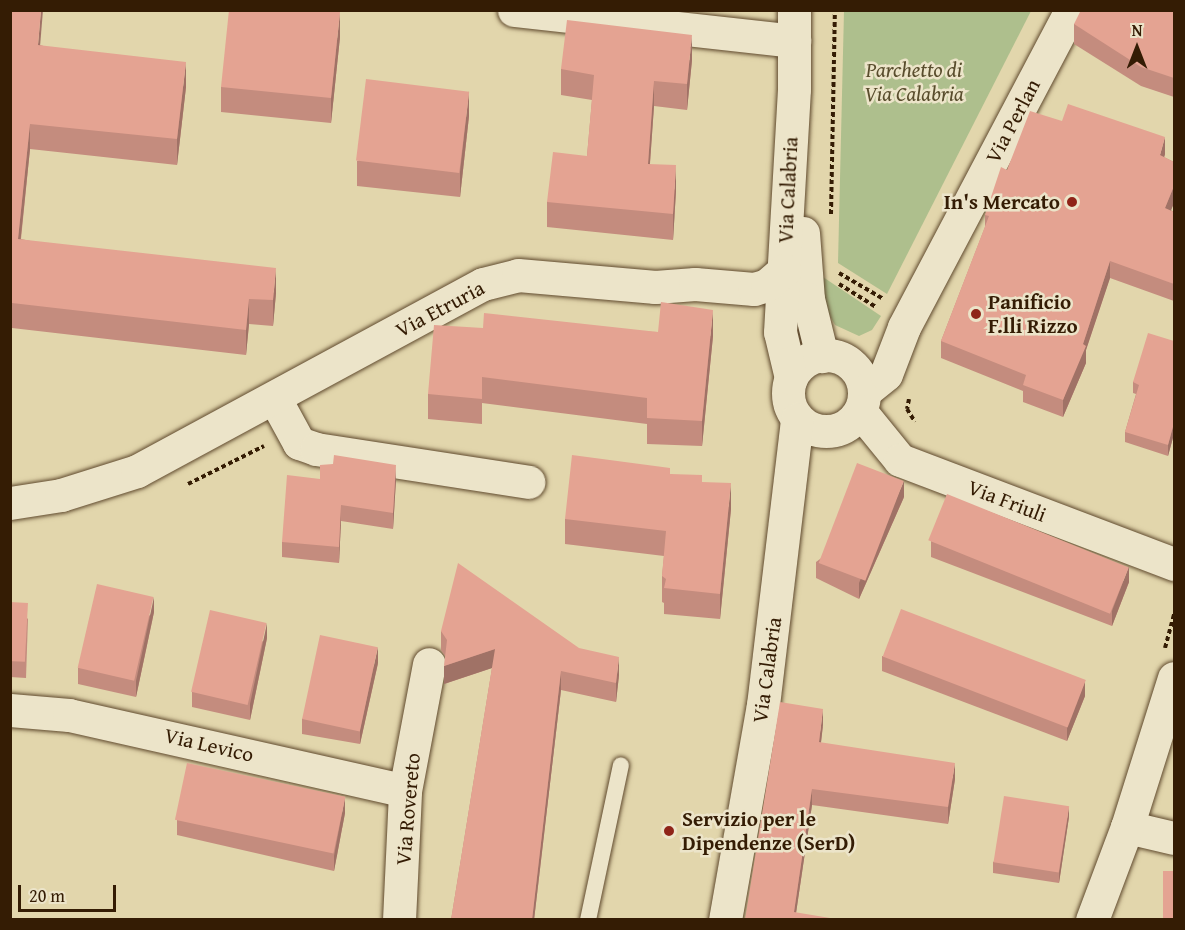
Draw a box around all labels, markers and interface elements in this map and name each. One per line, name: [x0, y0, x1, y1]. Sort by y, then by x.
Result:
north arrow: [1107, 18, 1167, 78]
text: N: [1132, 18, 1142, 42]
park label: Parchetto di Via Calabria: [864, 57, 964, 107]
street label: Via Perlan: [980, 75, 1046, 167]
street label: Via Calabria: [773, 136, 803, 244]
place label: In's Mercato: [944, 189, 1060, 215]
marker: In's Mercato: [1065, 195, 1079, 209]
street label: Via Etruria: [391, 275, 489, 343]
place label: Panificio F.lli Rizzo: [988, 289, 1078, 339]
marker: Panificio F.lli Rizzo: [969, 307, 983, 321]
street label: Via Friuli: [964, 475, 1050, 527]
street label: Via Calabria: [747, 615, 787, 725]
street label: Via Levico: [162, 723, 256, 767]
street label: Via Rovereto: [391, 752, 425, 866]
place label: Servizio per le Dipendenze (SerD): [682, 806, 855, 856]
marker: Servizio per le Dipendenze (SerD): [660, 822, 678, 840]
scale bar: [21, 873, 118, 911]
text: 20 m: [29, 882, 65, 909]

